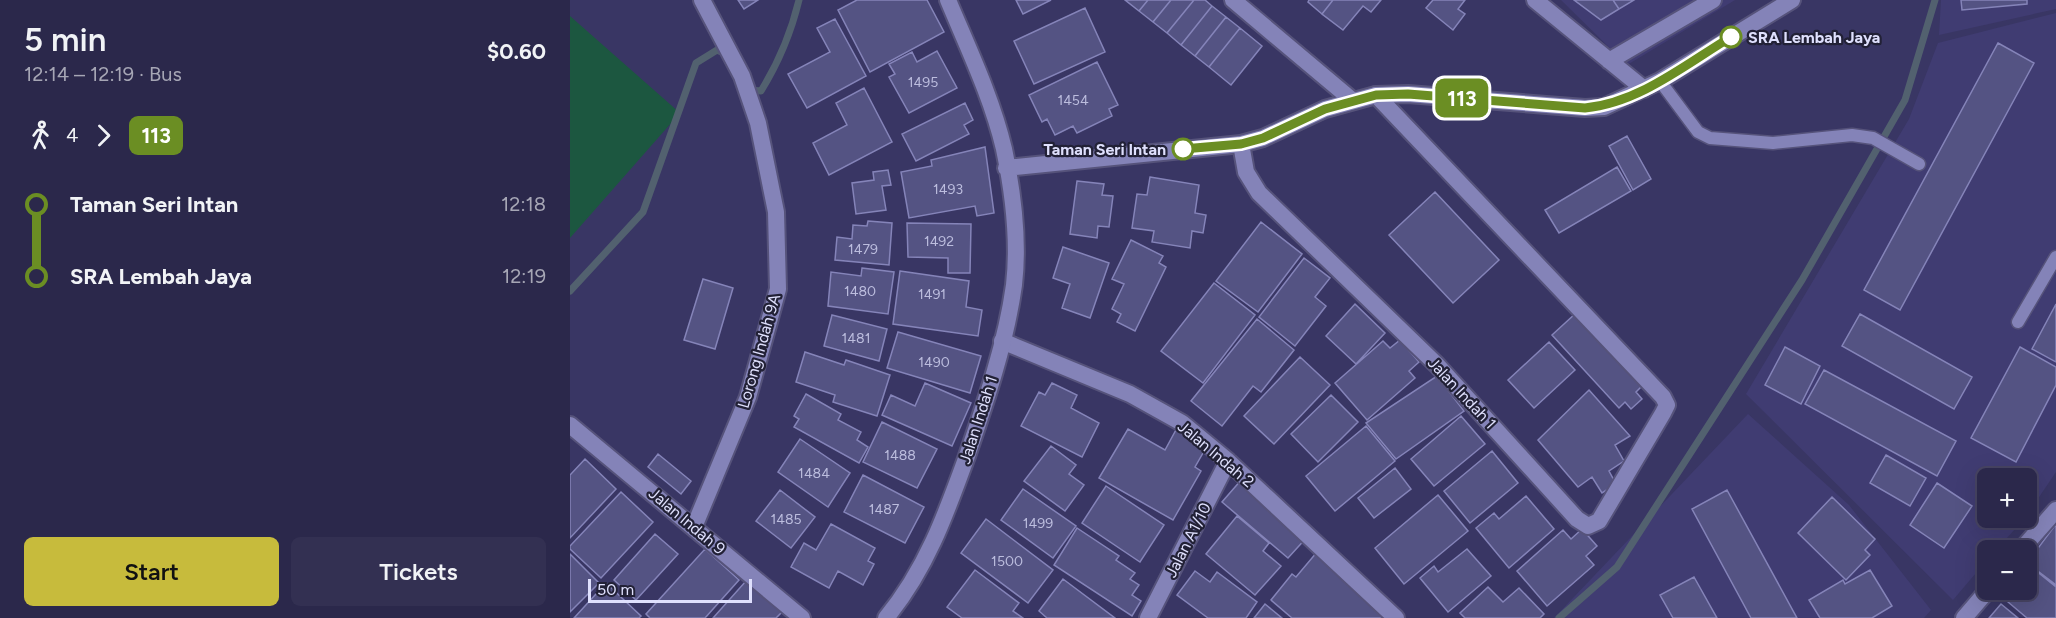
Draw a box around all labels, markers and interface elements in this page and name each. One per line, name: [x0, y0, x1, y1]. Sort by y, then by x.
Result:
text: 5 min: [24, 20, 106, 59]
marker: SRA Lembah Jaya: [1720, 26, 1742, 48]
place label: SRA Lembah Jaya: [1748, 28, 1880, 47]
text: $0.60: [487, 38, 546, 65]
text: 12:14 – 12:19 · Bus: [24, 62, 182, 86]
house number: 1495: [908, 74, 938, 91]
line badge: 113: [1428, 78, 1496, 118]
text: 113: [1447, 86, 1477, 111]
house number: 1454: [1057, 92, 1089, 109]
icon: walk: [24, 119, 57, 152]
icon: forward: [87, 119, 120, 152]
text: 4: [66, 123, 78, 147]
text: 113: [141, 123, 171, 148]
marker: Taman Seri Intan: [1172, 138, 1194, 160]
place label: Taman Seri Intan: [1044, 140, 1166, 159]
house number: 1493: [933, 181, 963, 198]
text: Taman Seri Intan: [70, 191, 238, 218]
text: 12:18: [501, 192, 546, 216]
house number: 1492: [924, 233, 954, 250]
house number: 1479: [848, 241, 878, 258]
text: SRA Lembah Jaya: [70, 263, 252, 290]
text: 12:19: [502, 264, 546, 288]
house number: 1480: [844, 283, 876, 300]
house number: 1491: [918, 286, 946, 303]
street label: Lorong Indah 9A: [734, 291, 784, 410]
house number: 1481: [842, 330, 870, 347]
street label: Jalan Indah 1: [1424, 353, 1500, 433]
house number: 1490: [918, 354, 950, 371]
street label: Jalan Indah 1: [955, 374, 1001, 466]
street label: Jalan Indah 2: [1174, 417, 1258, 491]
house number: 1488: [884, 447, 916, 464]
house number: 1484: [798, 465, 830, 482]
map controls: [1977, 468, 2037, 600]
button: +: [1977, 468, 2037, 528]
street label: Jalan Indah 9: [645, 484, 729, 558]
street label: Jalan A1/10: [1161, 499, 1215, 581]
house number: 1487: [869, 501, 900, 518]
house number: 1485: [770, 511, 802, 528]
house number: 1499: [1023, 515, 1053, 532]
button: Start: [24, 537, 279, 606]
button: Tickets: [291, 537, 546, 606]
button: −: [1977, 540, 2037, 600]
house number: 1500: [991, 553, 1023, 570]
scale bar: [588, 576, 752, 604]
text: 50 m: [597, 580, 634, 599]

